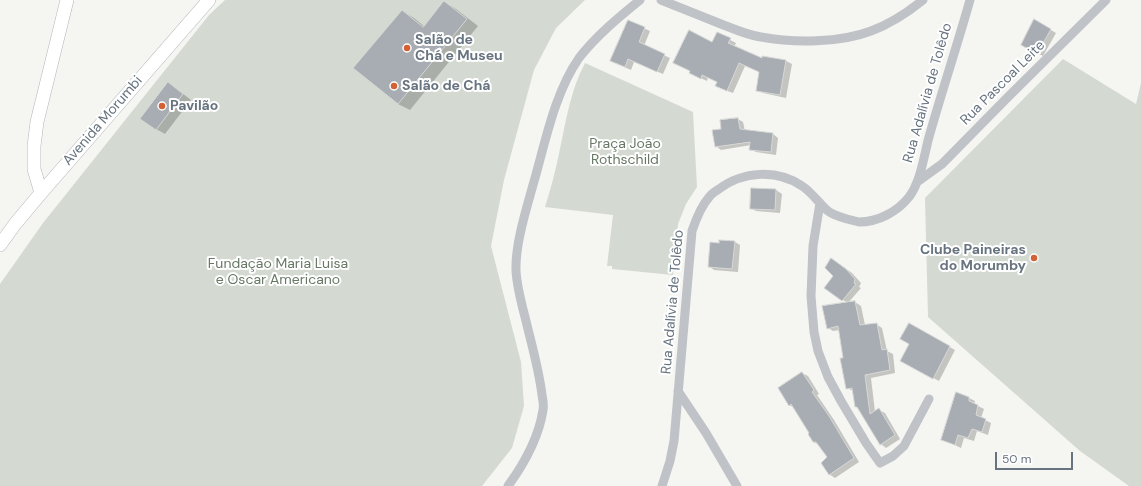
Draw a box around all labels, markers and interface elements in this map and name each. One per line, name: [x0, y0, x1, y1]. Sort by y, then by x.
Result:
street label: Rua Adalívia de Tolêdo: [900, 21, 956, 165]
place label: Salão de Chá e Museu: [415, 32, 503, 64]
street label: Rua Pascoal Leite: [957, 37, 1049, 129]
marker: Salão de Chá e Museu: [402, 43, 412, 53]
street label: Avenida Morumbi: [60, 73, 146, 169]
place label: Salão de Chá: [402, 78, 491, 94]
marker: Salão de Chá: [389, 81, 399, 91]
place label: Pavilão: [170, 98, 218, 114]
marker: Pavilão: [157, 101, 167, 111]
park label: Praça João Rothschild: [589, 136, 661, 168]
street label: Rua Adalívia de Tolêdo: [658, 229, 688, 375]
place label: Clube Paineiras do Morumby: [920, 242, 1026, 274]
marker: Clube Paineiras do Morumby: [1029, 253, 1039, 263]
park label: Fundação Maria Luisa e Oscar Americano: [208, 256, 348, 288]
scale bar: [997, 444, 1075, 470]
text: 50 m: [1002, 451, 1031, 467]

